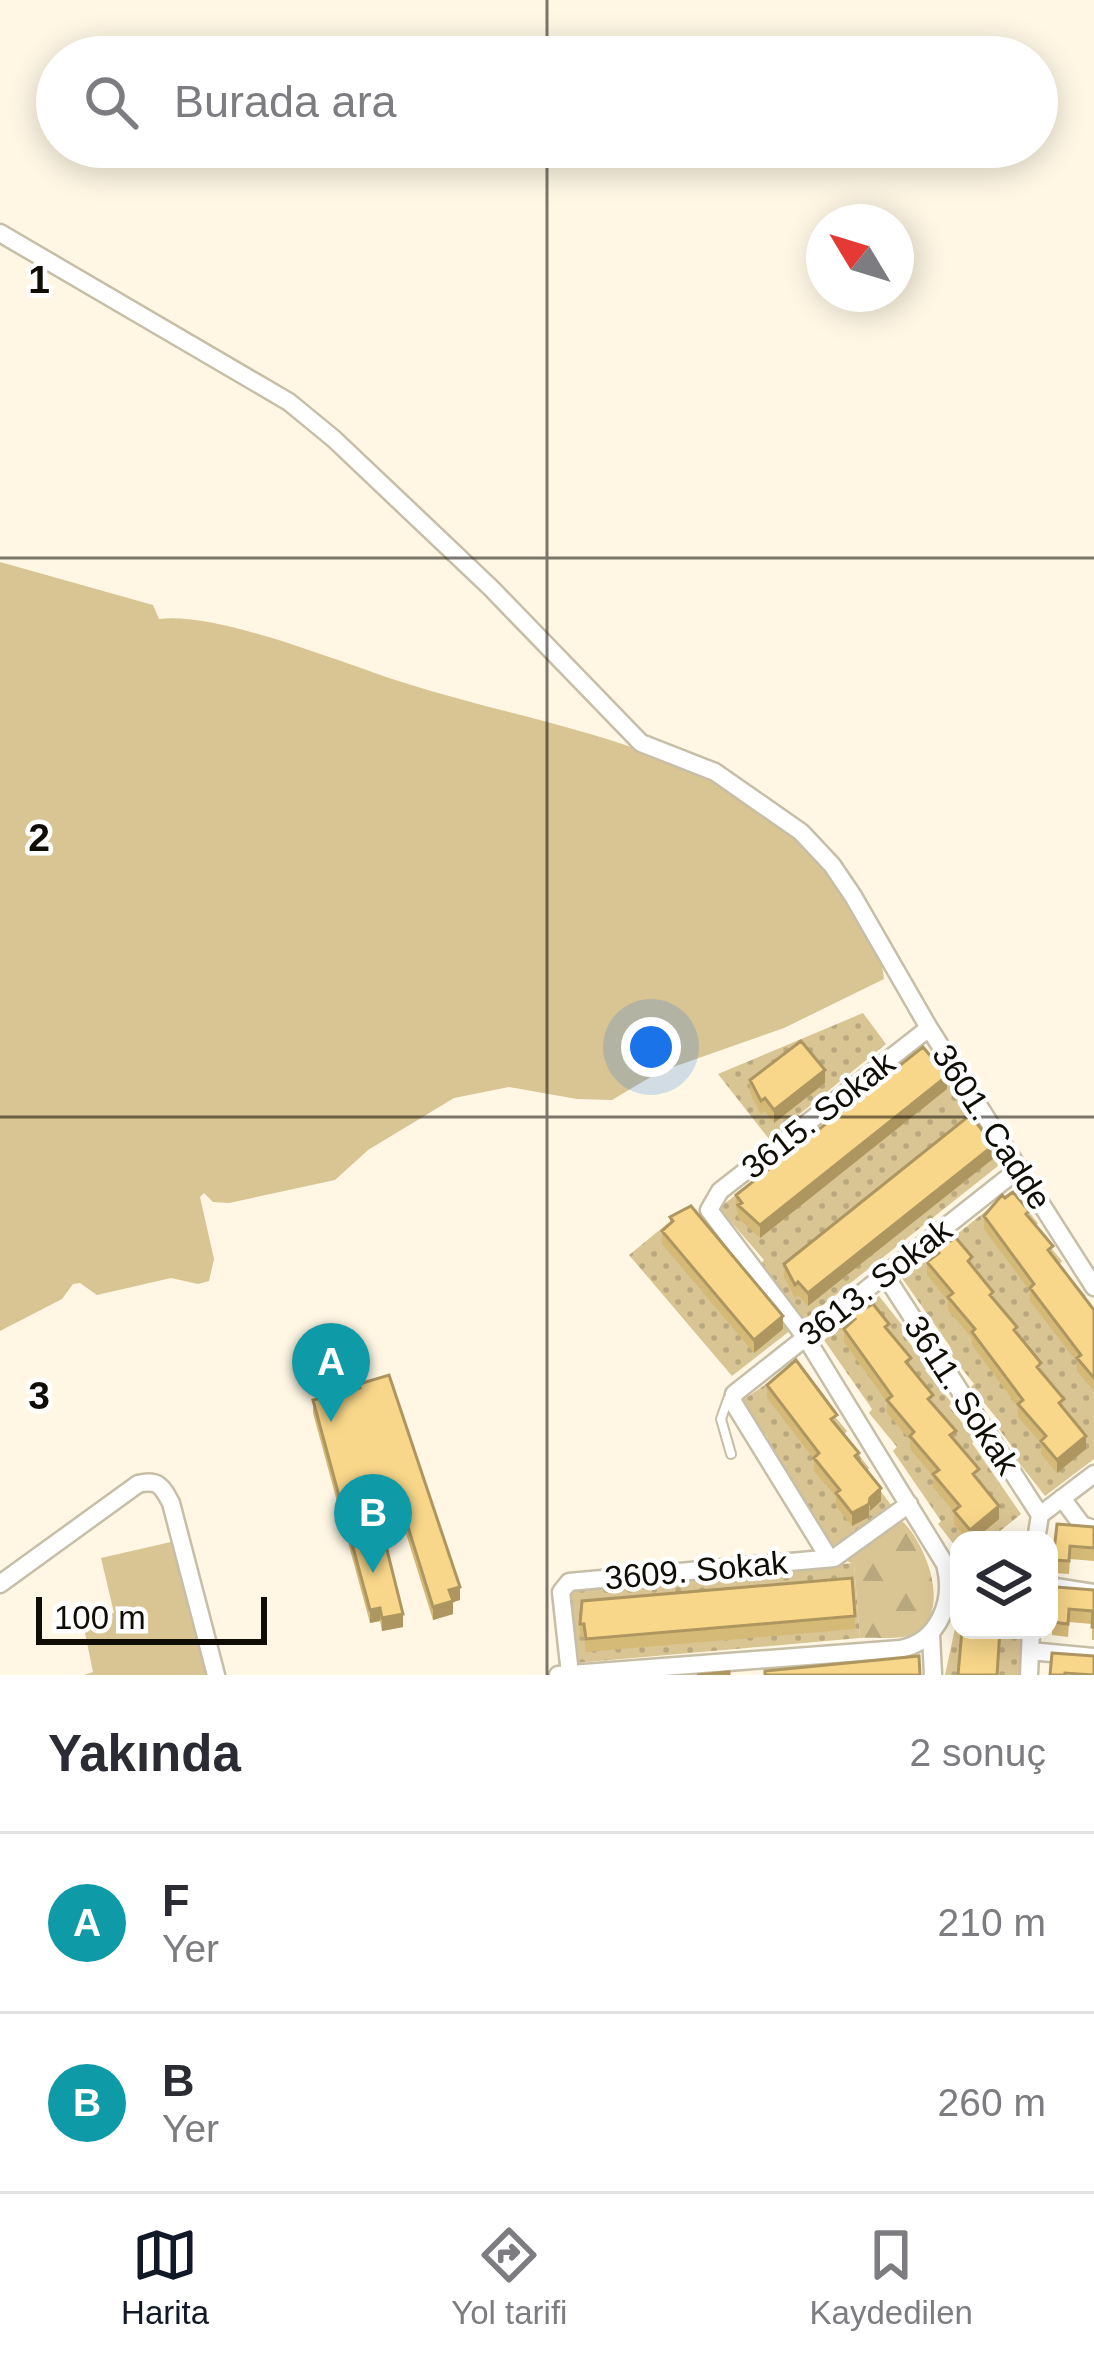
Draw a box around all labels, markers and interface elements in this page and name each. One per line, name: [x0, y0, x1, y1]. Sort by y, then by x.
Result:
search box: [36, 36, 1058, 168]
icon: search: [78, 69, 144, 135]
text: Burada ara: [174, 76, 397, 127]
north arrow: [806, 204, 914, 312]
text: 1: [28, 258, 50, 301]
text: 2: [28, 816, 50, 859]
your location: [621, 1017, 681, 1077]
street label: 3601. Cadde: [925, 1038, 1059, 1216]
street label: 3615. Sokak: [734, 1044, 902, 1186]
street label: 3613. Sokak: [791, 1211, 959, 1353]
street label: 3611. Sokak: [897, 1309, 1027, 1481]
pin: A: [292, 1323, 370, 1422]
text: 3: [28, 1374, 50, 1417]
pin: B: [334, 1474, 412, 1573]
map controls: [950, 1531, 1058, 1639]
button: layers: [950, 1531, 1058, 1639]
street label: 3609. Sokak: [603, 1544, 789, 1596]
scale bar: [36, 1591, 267, 1644]
text: 100 m: [54, 1599, 146, 1636]
text: Yakında: [48, 1725, 241, 1782]
text: 2 sonuç: [909, 1731, 1046, 1774]
text: F: [162, 1875, 190, 1926]
text: A: [73, 1901, 101, 1944]
text: 210 m: [938, 1901, 1046, 1944]
text: Yer: [162, 1927, 219, 1970]
text: B: [162, 2055, 195, 2106]
text: B: [73, 2081, 101, 2124]
text: 260 m: [938, 2081, 1046, 2124]
text: Yer: [162, 2107, 219, 2150]
tab: Harita: [121, 2222, 209, 2332]
tab: Yol tarifi: [451, 2222, 567, 2332]
tab: Kaydedilen: [810, 2222, 973, 2332]

